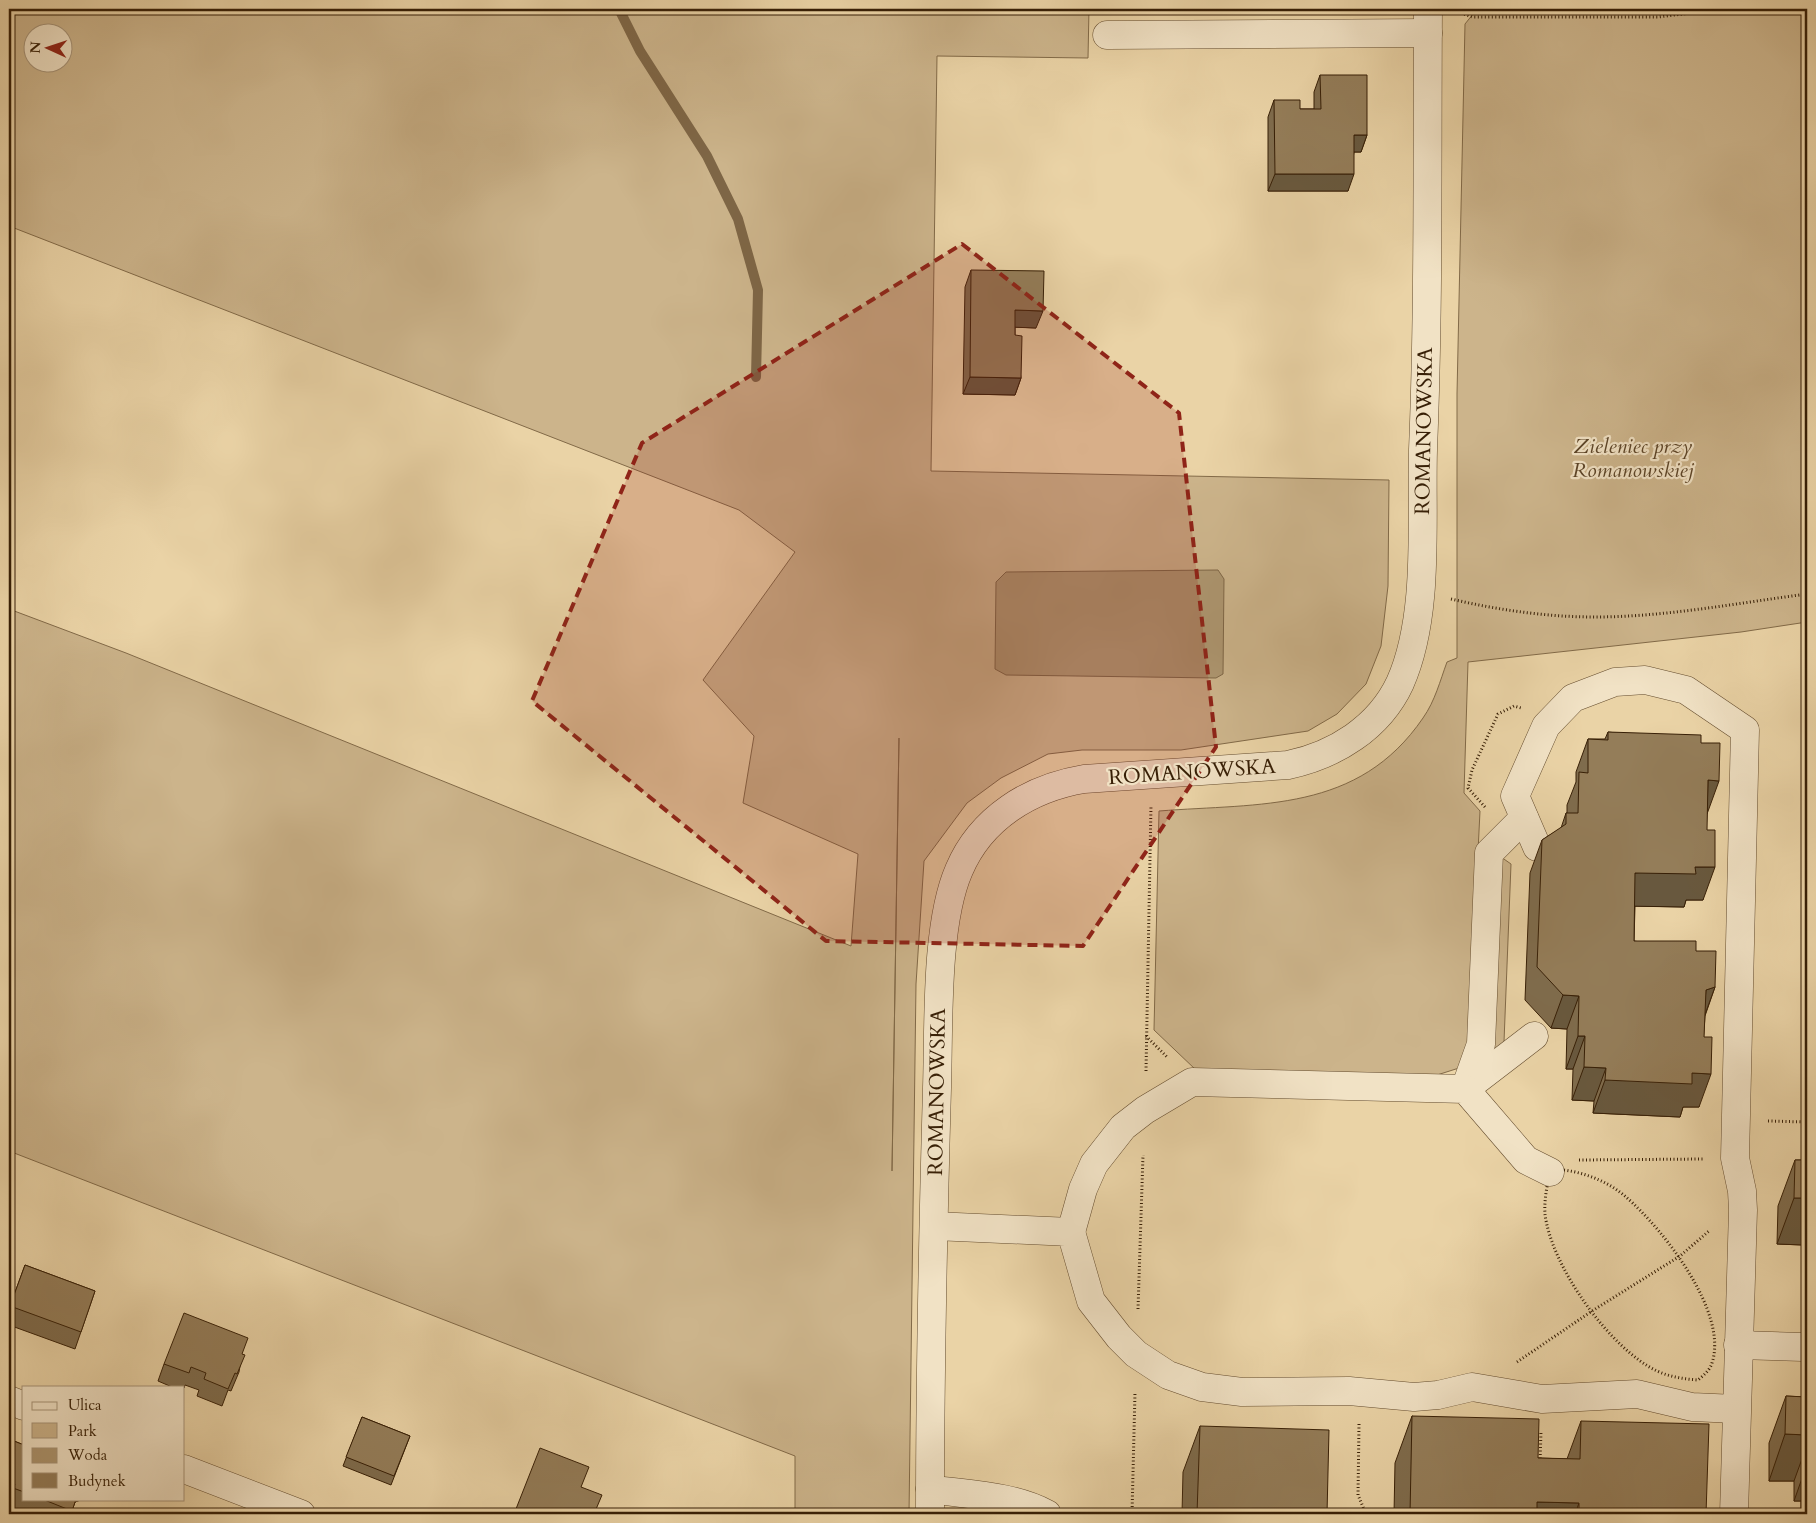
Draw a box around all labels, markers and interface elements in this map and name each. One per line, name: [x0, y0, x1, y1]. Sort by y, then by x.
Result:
north arrow: [22, 22, 72, 72]
text: N: [26, 41, 45, 54]
street label: ROMANOWSKA: [1408, 347, 1440, 515]
park label: Zieleniec przy Romanowskiej: [1572, 432, 1695, 485]
street label: ROMANOWSKA: [1107, 752, 1277, 792]
street label: ROMANOWSKA: [921, 1008, 953, 1176]
legend: [22, 1386, 185, 1500]
text: Ulica: [68, 1395, 102, 1415]
text: Park: [68, 1421, 97, 1441]
text: Woda: [67, 1445, 108, 1465]
text: Budynek: [68, 1471, 126, 1491]

